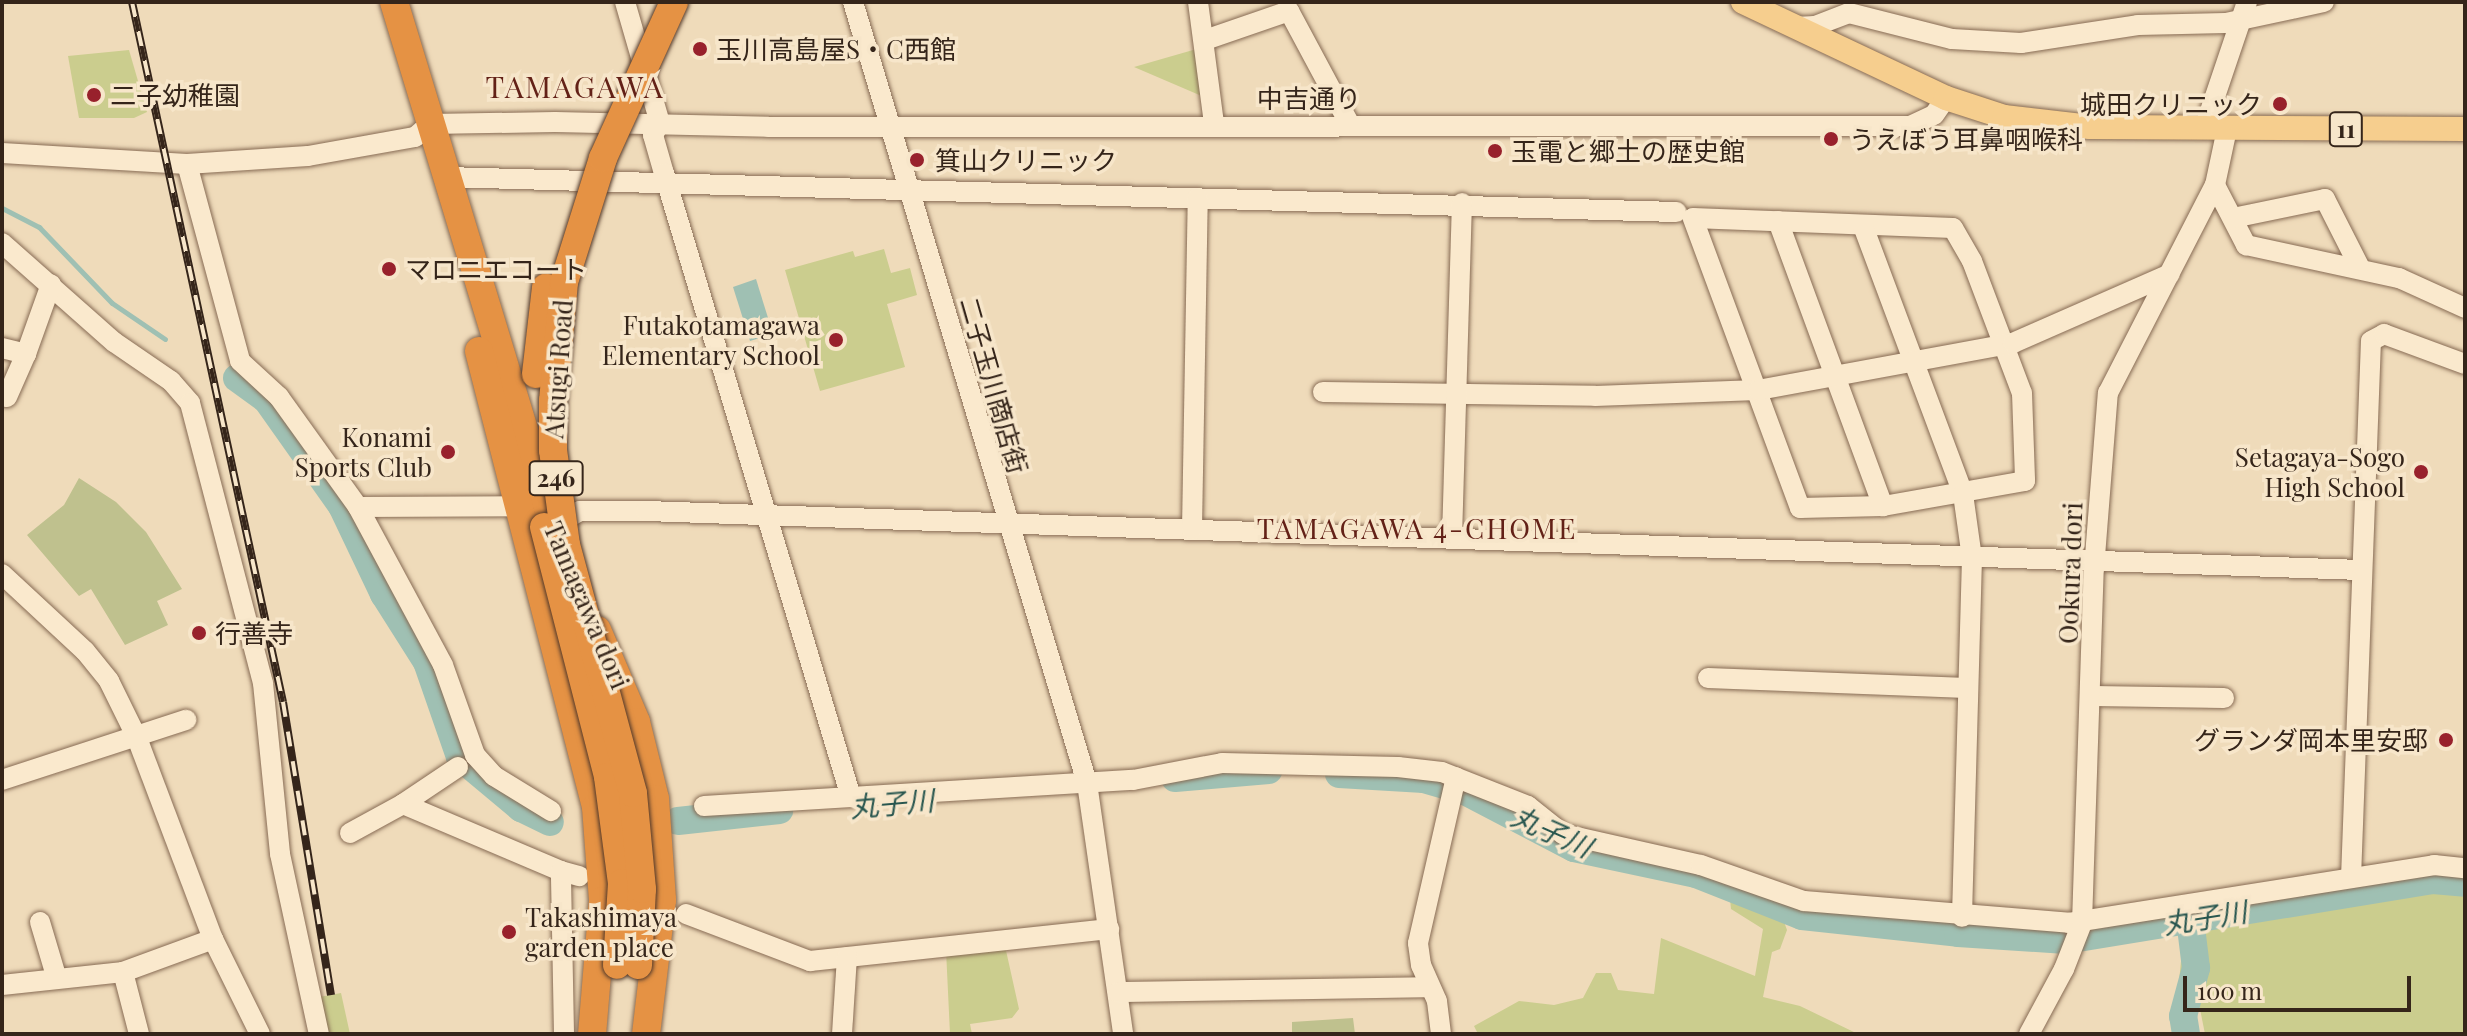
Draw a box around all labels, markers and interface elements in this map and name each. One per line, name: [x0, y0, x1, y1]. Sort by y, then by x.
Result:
place label: 玉川高島屋S・C西館: [716, 33, 956, 65]
marker: 玉川高島屋S・C西館: [691, 40, 709, 58]
district label: TAMAGAWA: [485, 68, 665, 104]
place label: 二子幼稚園: [110, 79, 240, 111]
street label: 中吉通り: [1257, 82, 1361, 114]
marker: 二子幼稚園: [85, 86, 103, 104]
place label: 城田クリニック: [2080, 88, 2262, 120]
marker: 城田クリニック: [2269, 93, 2291, 115]
road number: 11: [2328, 109, 2364, 149]
place label: うえぼう耳鼻咽喉科: [1849, 123, 2083, 155]
marker: うえぼう耳鼻咽喉科: [1820, 128, 1842, 150]
place label: 玉電と郷土の歴史館: [1511, 135, 1745, 167]
marker: 玉電と郷土の歴史館: [1486, 142, 1504, 160]
place label: 箕山クリニック: [935, 144, 1117, 176]
marker: 箕山クリニック: [906, 149, 928, 171]
place label: マロニエコート: [405, 253, 587, 285]
marker: マロニエコート: [380, 260, 398, 278]
street label: 二子玉川商店街: [954, 293, 1034, 477]
street label: Atsugi Road: [538, 298, 578, 440]
place label: Futakotamagawa Elementary School: [601, 309, 820, 370]
marker: Futakotamagawa Elementary School: [827, 331, 845, 349]
place label: Konami Sports Club: [295, 421, 432, 482]
place label: Setagaya-Sogo High School: [2235, 441, 2405, 502]
marker: Konami Sports Club: [439, 443, 457, 461]
road number: 246: [528, 458, 584, 498]
marker: Setagaya-Sogo High School: [2412, 463, 2430, 481]
street label: Ookura dori: [2052, 501, 2088, 645]
district label: TAMAGAWA 4-CHOME: [1256, 511, 1578, 545]
street label: Tamagawa dori: [538, 517, 636, 693]
place label: 行善寺: [215, 617, 293, 649]
marker: 行善寺: [190, 624, 208, 642]
place label: グランダ岡本里安邸: [2194, 724, 2428, 756]
marker: グランダ岡本里安邸: [2435, 729, 2457, 751]
water label: 丸子川: [849, 783, 935, 823]
water label: 丸子川: [1507, 799, 1597, 863]
water label: 丸子川: [2161, 894, 2249, 940]
place label: Takashimaya garden place: [525, 901, 677, 962]
marker: Takashimaya garden place: [500, 923, 518, 941]
scale bar: [2187, 960, 2415, 1010]
text: 100 m: [2197, 974, 2262, 1006]

